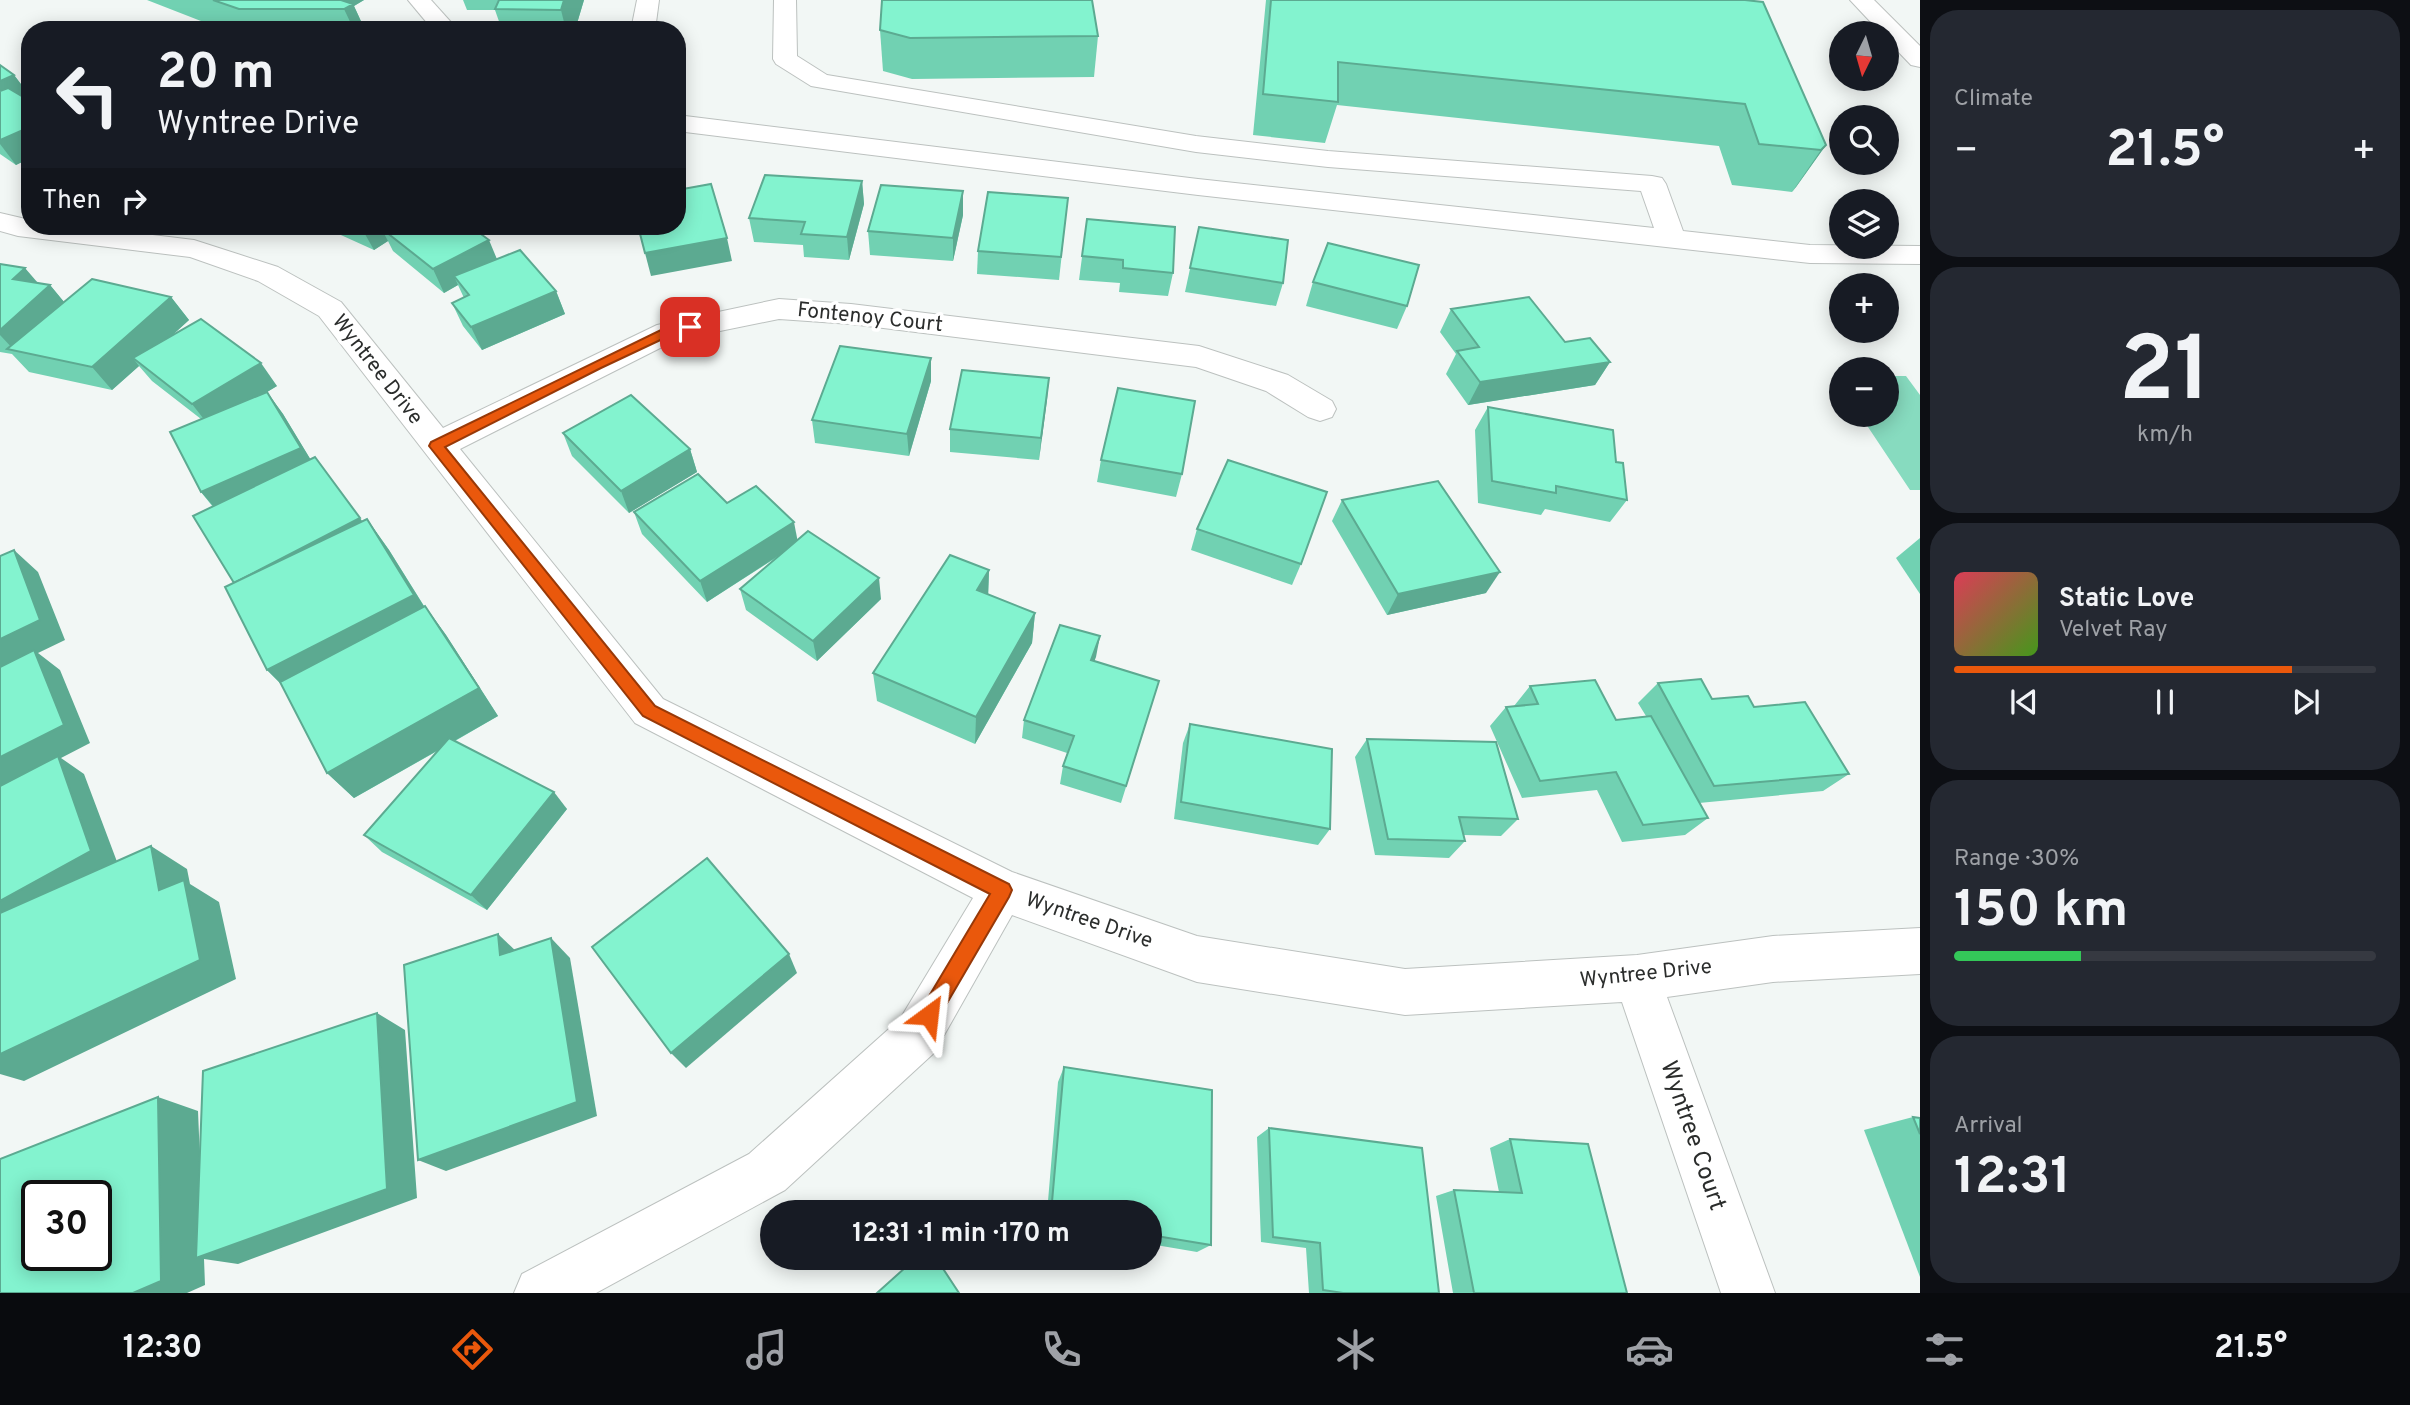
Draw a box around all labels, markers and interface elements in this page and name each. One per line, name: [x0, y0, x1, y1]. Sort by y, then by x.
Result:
north arrow: [1829, 21, 1899, 91]
map controls: [1829, 21, 1899, 427]
text: 20 m: [157, 44, 274, 106]
icon: left: [42, 49, 133, 140]
text: Climate: [1954, 85, 2033, 114]
text: Wyntree Drive: [157, 105, 359, 145]
button: search: [1829, 105, 1899, 175]
text: 21.5°: [2106, 119, 2224, 185]
text: −: [1954, 128, 1979, 177]
text: +: [2351, 128, 2376, 177]
icon: right: [115, 182, 153, 220]
text: Then: [42, 185, 101, 218]
button: layers: [1829, 189, 1899, 259]
button: +: [1829, 273, 1899, 343]
pin: [660, 297, 720, 357]
street label: Fontenoy Court: [796, 297, 944, 339]
icon: arrive: [671, 308, 709, 346]
street label: Wyntree Drive: [326, 309, 428, 431]
text: 21: [2119, 318, 2211, 433]
button: −: [1829, 357, 1899, 427]
text: km/h: [2137, 421, 2193, 450]
text: Static Love: [2059, 583, 2194, 616]
text: Velvet Ray: [2059, 616, 2167, 645]
icon: previous: [2005, 683, 2043, 721]
icon: pause: [2146, 683, 2184, 721]
icon: next: [2287, 683, 2325, 721]
text: Range · 30%: [1954, 845, 2079, 874]
text: 150 km: [1954, 879, 2128, 945]
street label: Wyntree Drive: [1022, 887, 1156, 955]
street label: Wyntree Drive: [1579, 954, 1713, 994]
position arrow: [892, 978, 966, 1052]
street label: Wyntree Court: [1652, 1057, 1732, 1215]
text: Arrival: [1954, 1112, 2023, 1141]
text: 12:31: [1954, 1146, 2071, 1212]
speed limit sign: 30: [21, 1180, 112, 1271]
text: 12:31 · 1 min · 170 m: [852, 1218, 1070, 1251]
icon: directions: [448, 1325, 497, 1374]
icon: music: [742, 1325, 791, 1374]
icon: phone: [1037, 1325, 1086, 1374]
icon: climate: [1331, 1325, 1380, 1374]
icon: car: [1625, 1325, 1674, 1374]
icon: filters: [1920, 1325, 1969, 1374]
text: 12:30: [123, 1329, 203, 1369]
text: 21.5°: [2214, 1329, 2287, 1369]

